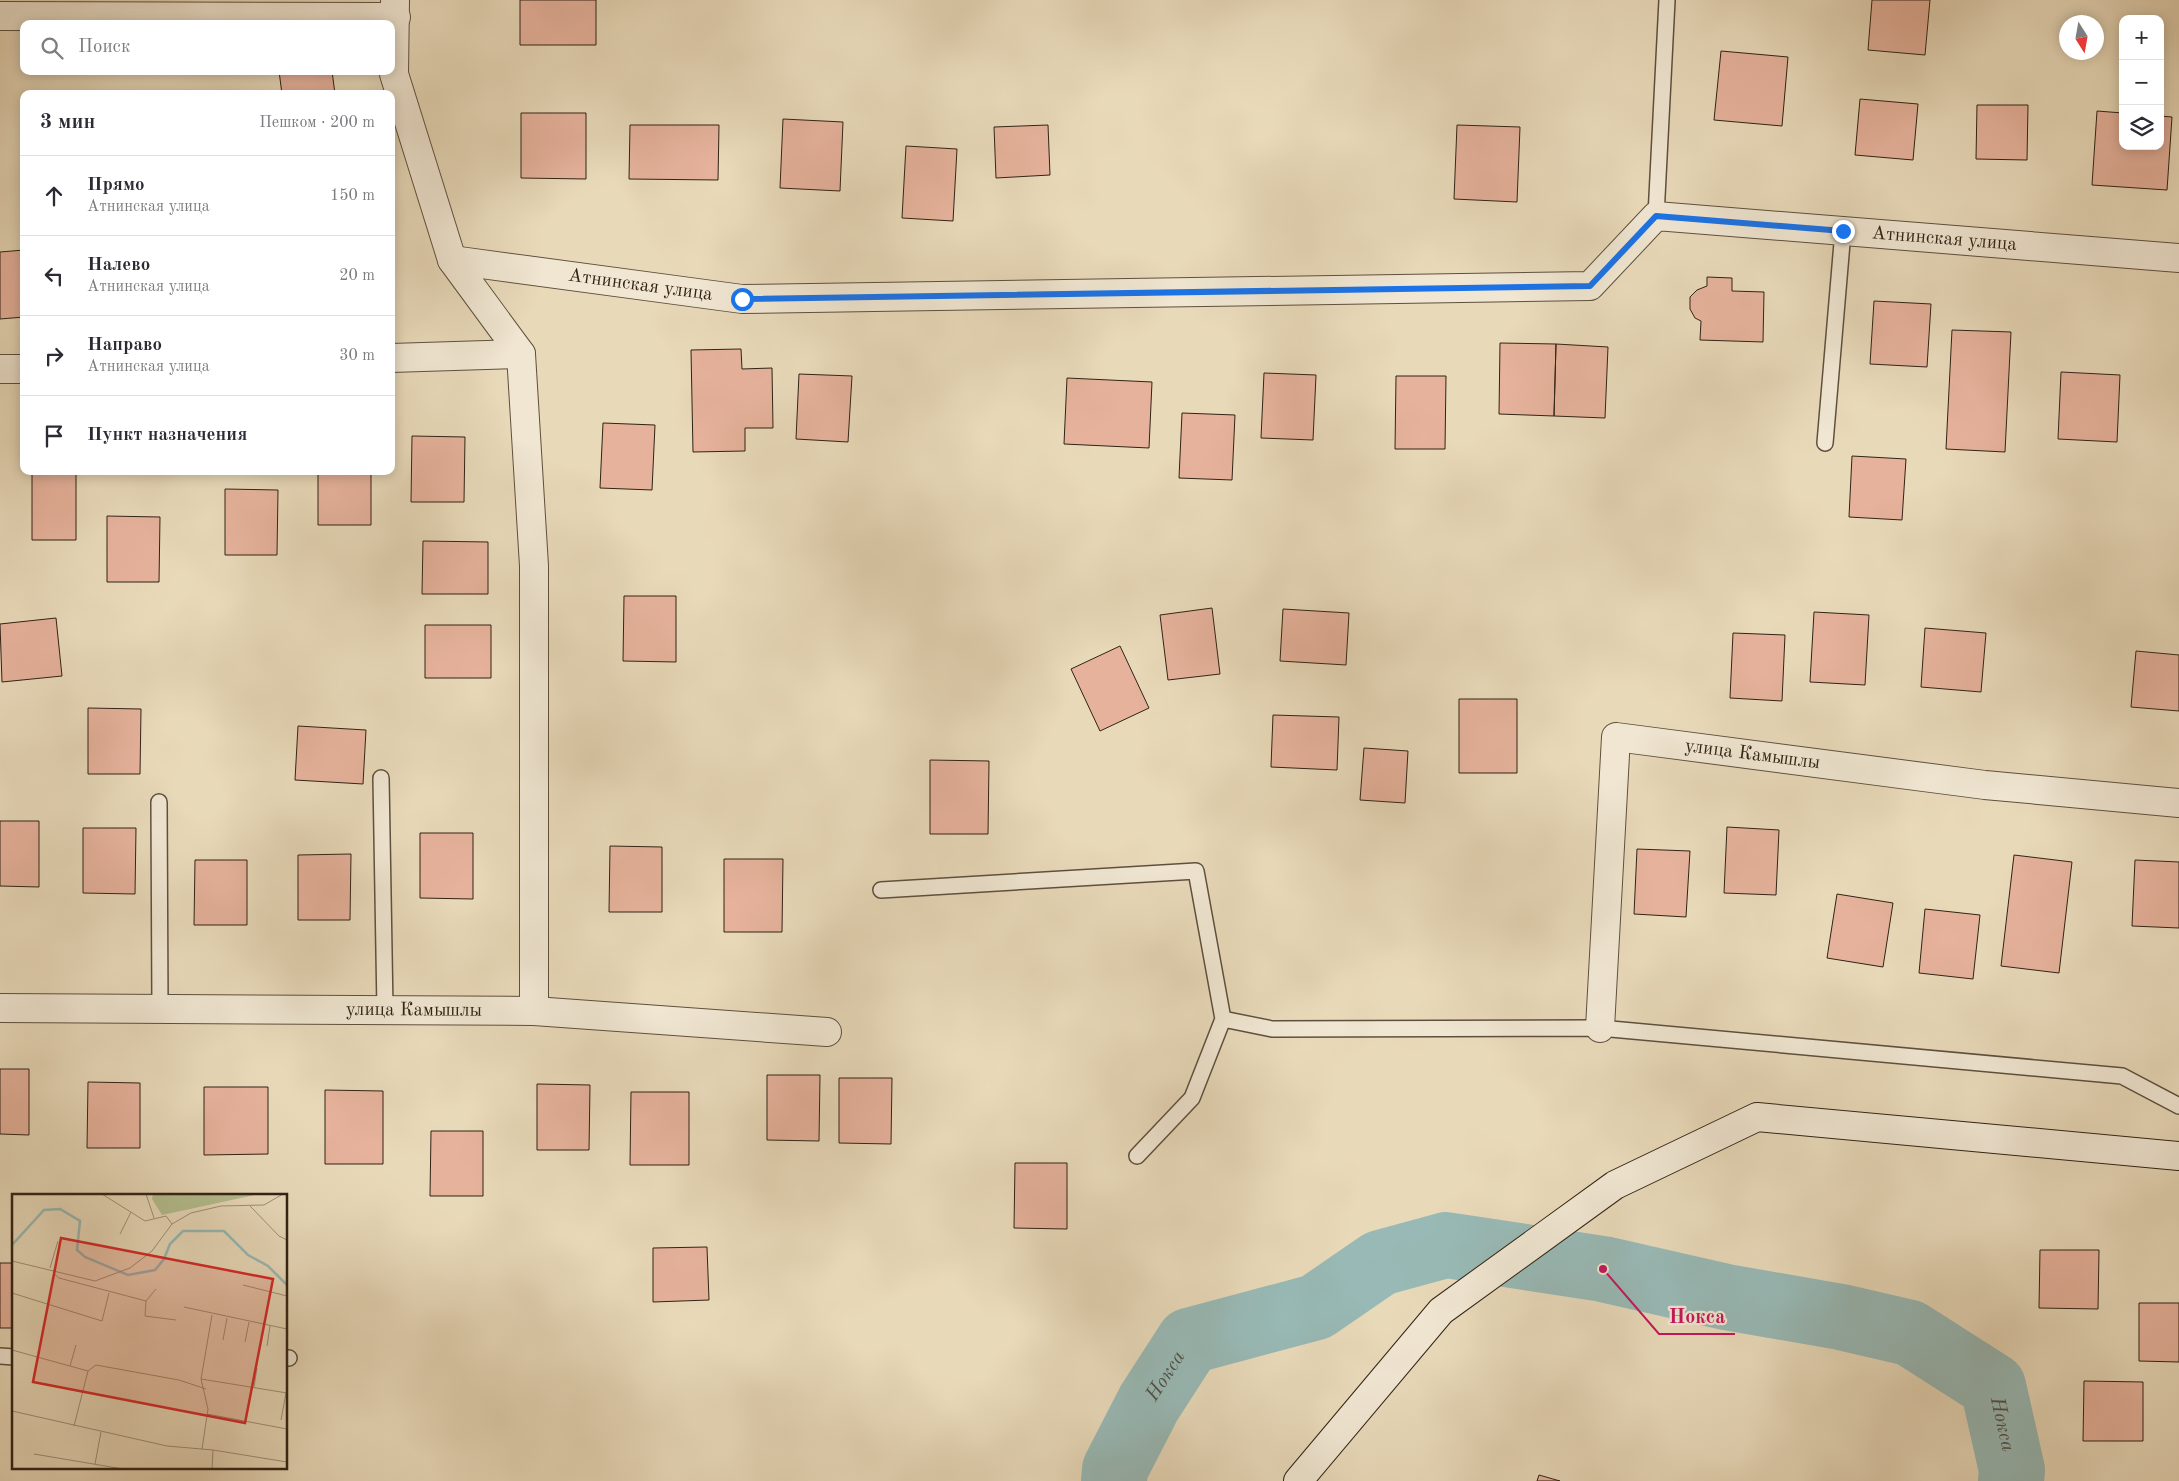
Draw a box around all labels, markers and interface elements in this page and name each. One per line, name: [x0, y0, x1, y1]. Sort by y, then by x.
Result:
north arrow: [2059, 15, 2104, 60]
map controls: [2119, 15, 2164, 150]
button: +: [2119, 15, 2164, 60]
search box: [20, 20, 395, 75]
icon: search: [38, 34, 66, 62]
text: Поиск: [78, 38, 130, 57]
button: −: [2119, 60, 2164, 105]
button: layers: [2119, 105, 2164, 150]
text: 3 мин: [40, 112, 95, 133]
text: Пешком · 200 m: [259, 115, 375, 131]
text: Прямо: [87, 176, 145, 195]
icon: ahead: [40, 182, 68, 210]
text: 150 m: [330, 188, 375, 204]
text: Атнинская улица: [87, 199, 210, 215]
route end: [1832, 220, 1855, 243]
street label: Атнинская улица: [1871, 224, 2018, 254]
text: Налево: [87, 256, 150, 275]
icon: left: [40, 262, 68, 290]
street label: Атнинская улица: [567, 266, 714, 305]
text: 20 m: [339, 268, 375, 284]
text: Атнинская улица: [87, 279, 210, 295]
route start: [731, 288, 754, 311]
text: Направо: [87, 336, 162, 355]
icon: right: [40, 342, 68, 370]
text: 30 m: [339, 348, 375, 364]
text: Атнинская улица: [87, 359, 210, 375]
icon: arrive: [40, 422, 68, 450]
text: Пункт назначения: [87, 426, 247, 445]
street label: улица Камышлы: [1684, 737, 1821, 773]
street label: улица Камышлы: [346, 1000, 482, 1020]
inset map: [12, 1194, 288, 1468]
callout: Нокса: [1659, 1299, 1735, 1334]
text: Нокса: [1669, 1308, 1725, 1328]
water label: Нокса: [1142, 1347, 1190, 1406]
water label: Нокса: [1986, 1394, 2018, 1454]

